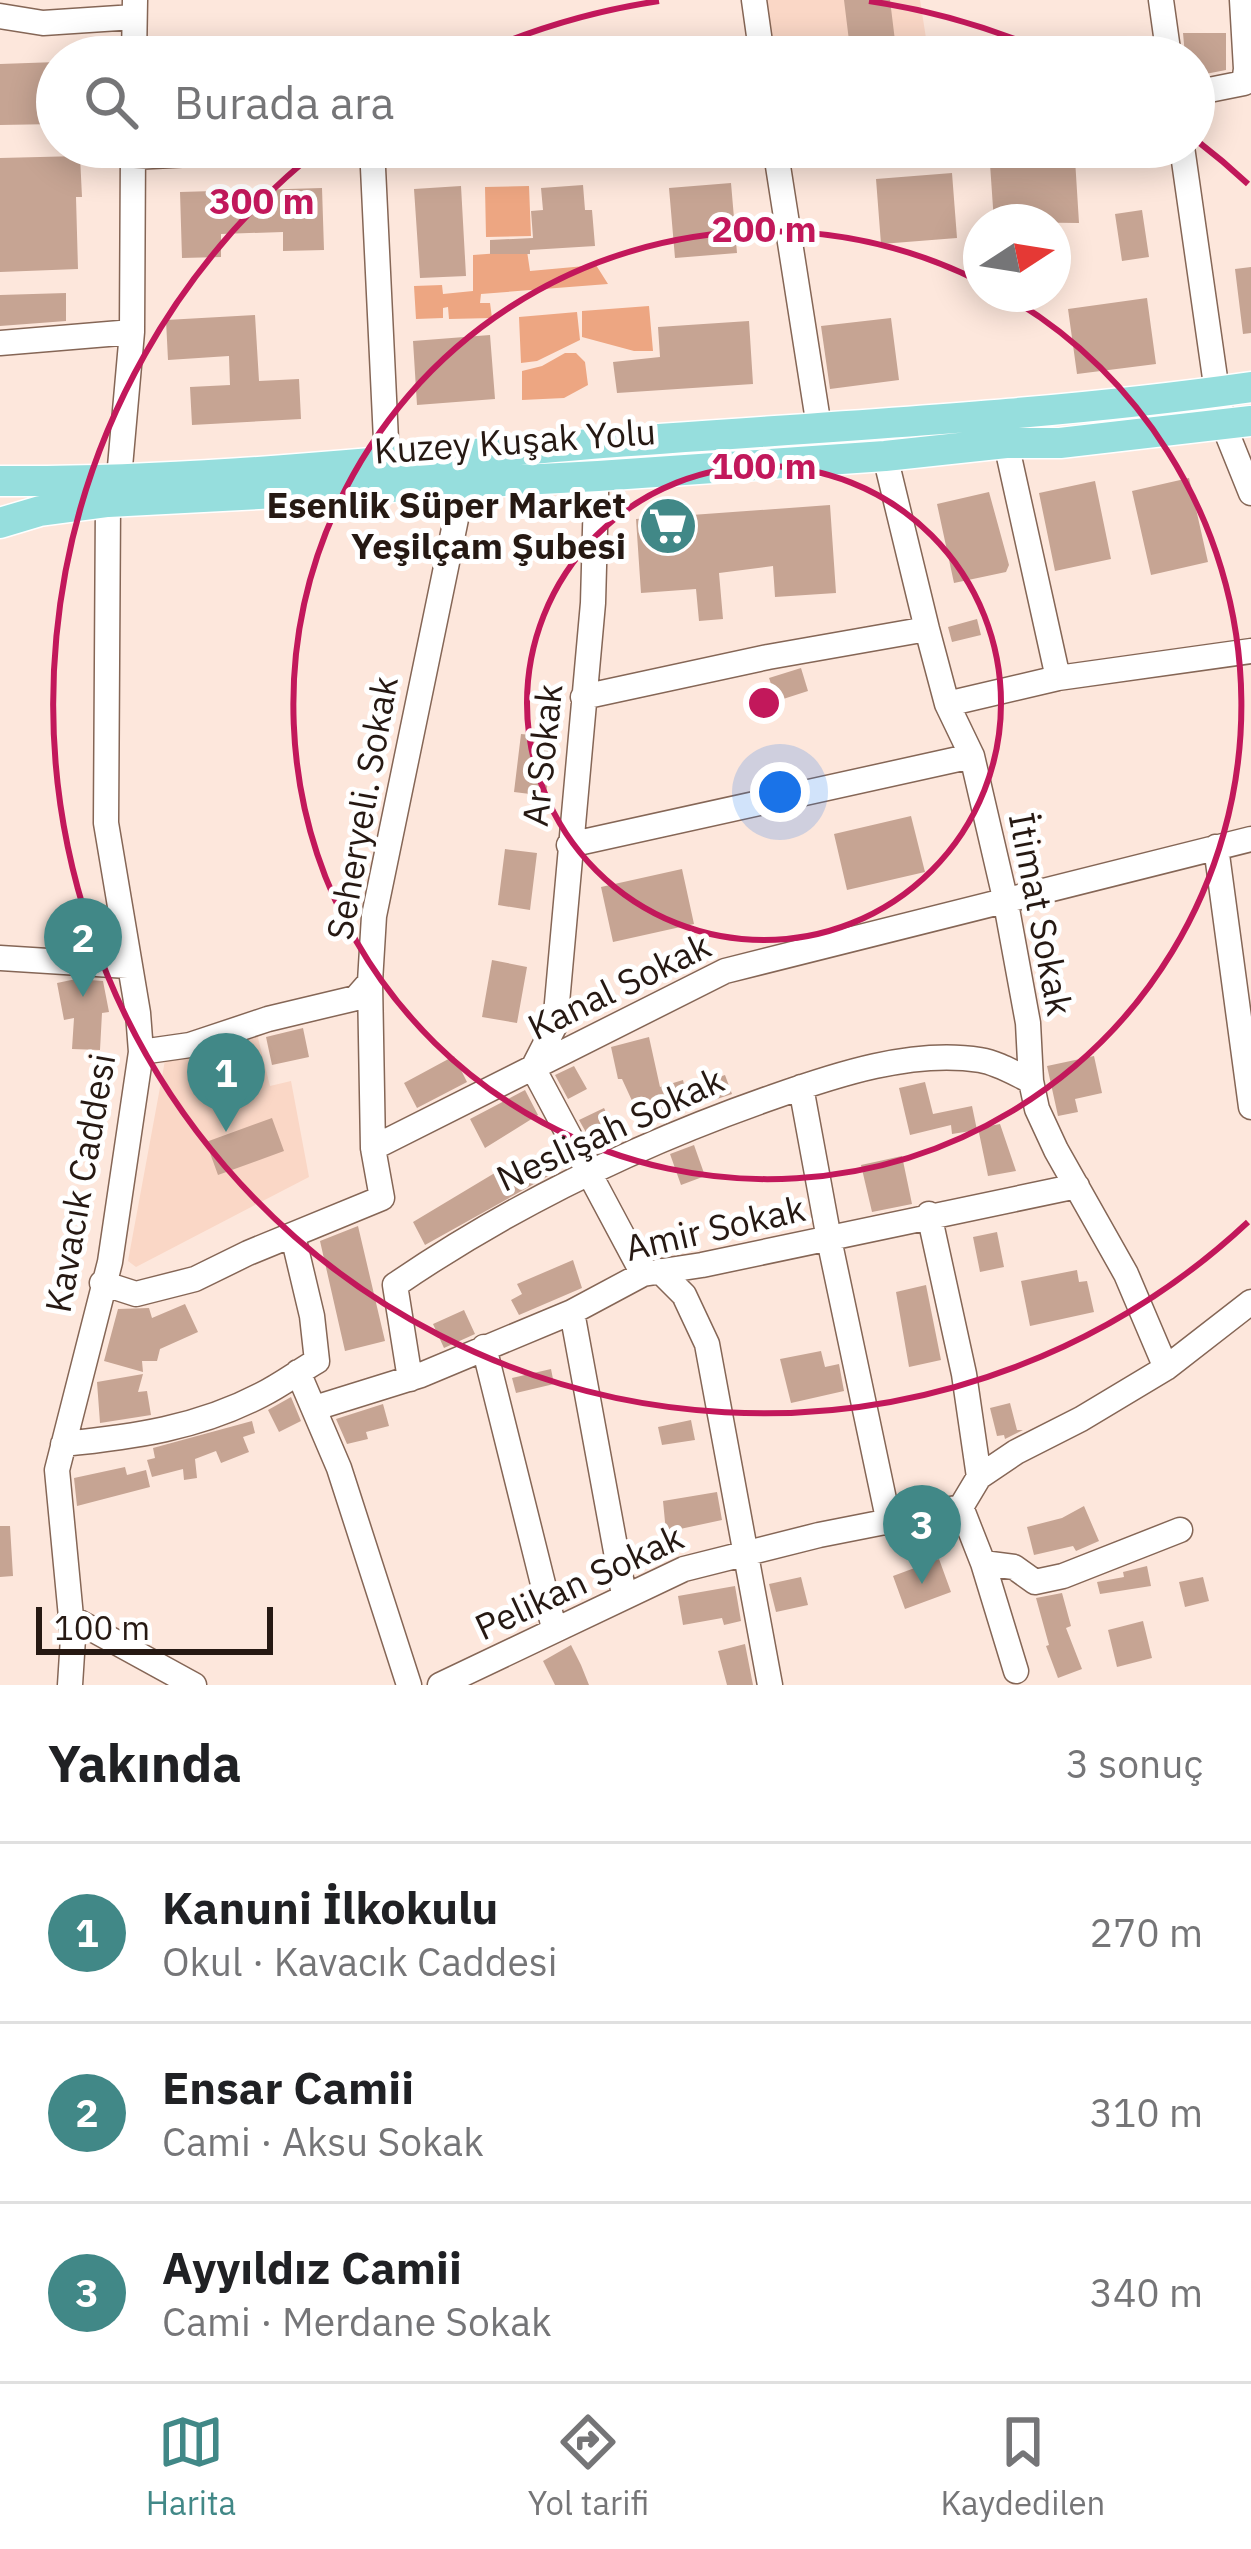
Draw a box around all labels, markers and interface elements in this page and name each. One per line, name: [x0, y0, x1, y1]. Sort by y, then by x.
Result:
search box: [36, 36, 1215, 168]
icon: search: [78, 69, 144, 135]
text: Burada ara: [174, 73, 394, 131]
text: 300 m: [209, 177, 315, 224]
north arrow: [963, 204, 1071, 312]
text: 200 m: [711, 205, 817, 252]
street label: Kuzey Kuşak Yolu: [372, 407, 657, 474]
text: 100 m: [711, 442, 817, 489]
place label: Esenlik Süper Market Yeşilçam Şubesi: [266, 481, 626, 569]
supermarket icon: Esenlik Süper Market Yeşilçam Şubesi: [637, 495, 699, 557]
street label: Seheryeli. Sokak: [315, 672, 408, 944]
street label: Ar Sokak: [511, 681, 572, 828]
centre of rings: [743, 682, 785, 724]
your location: [750, 762, 810, 822]
street label: İtimat Sokak: [999, 808, 1084, 1019]
pin: 2: [44, 898, 122, 997]
street label: Kanal Sokak: [520, 921, 718, 1050]
pin: 1: [187, 1033, 265, 1132]
street label: Kavacık Caddesi: [34, 1050, 125, 1316]
street label: Neslişah Sokak: [489, 1055, 731, 1202]
street label: Amir Sokak: [620, 1184, 809, 1271]
pin: 3: [883, 1485, 961, 1584]
street label: Pelikan Sokak: [467, 1513, 691, 1650]
scale bar: [36, 1601, 273, 1654]
text: 100 m: [54, 1606, 150, 1649]
text: Yakında: [48, 1730, 241, 1796]
text: 3 sonuç: [1066, 1738, 1203, 1789]
text: Kanuni İlkokulu: [162, 1878, 498, 1936]
text: 1: [75, 1907, 99, 1958]
text: 270 m: [1090, 1907, 1203, 1958]
text: Okul · Kavacık Caddesi: [162, 1936, 558, 1987]
text: Ensar Camii: [162, 2058, 414, 2116]
text: 2: [75, 2087, 99, 2138]
text: 310 m: [1090, 2087, 1203, 2138]
text: Cami · Aksu Sokak: [162, 2116, 484, 2167]
text: Ayyıldız Camii: [162, 2238, 462, 2296]
text: 3: [75, 2267, 99, 2318]
text: 340 m: [1090, 2267, 1203, 2318]
text: Cami · Merdane Sokak: [162, 2296, 552, 2347]
tab: Harita: [146, 2409, 236, 2524]
tab: Yol tarifi: [528, 2409, 649, 2524]
tab: Kaydedilen: [941, 2409, 1105, 2524]

